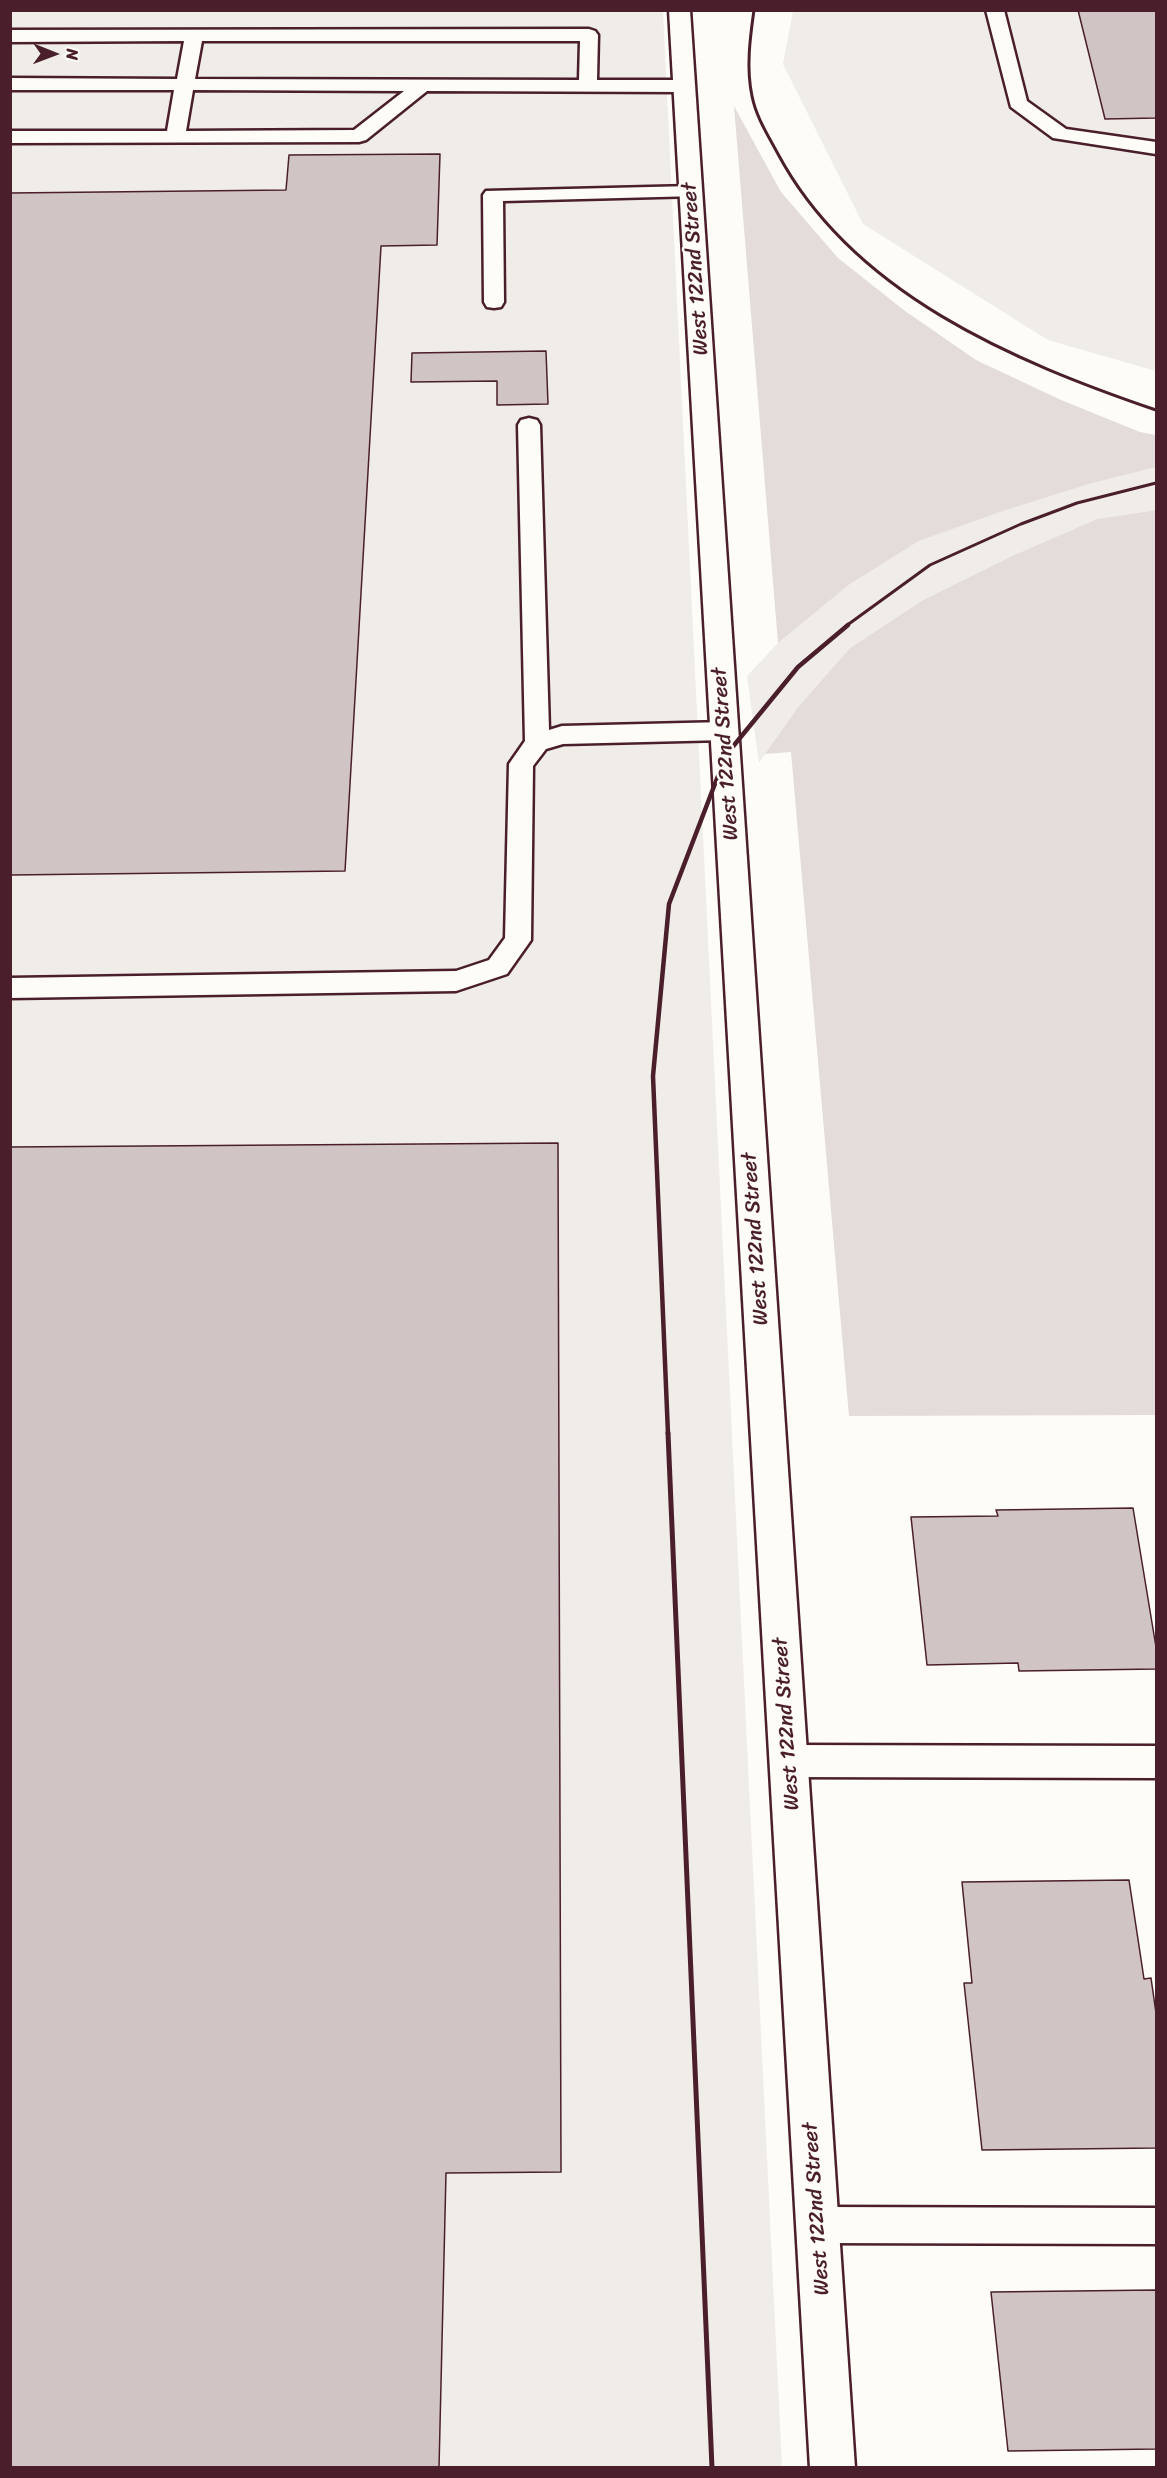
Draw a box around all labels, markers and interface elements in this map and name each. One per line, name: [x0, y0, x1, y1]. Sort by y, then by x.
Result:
north arrow: [24, 24, 84, 84]
text: N: [58, 49, 87, 60]
street label: West 122nd Street: [677, 182, 715, 356]
street label: West 122nd Street: [707, 667, 745, 841]
street label: West 122nd Street: [737, 1152, 775, 1326]
street label: West 122nd Street: [768, 1637, 806, 1811]
street label: West 122nd Street: [798, 2122, 836, 2296]

